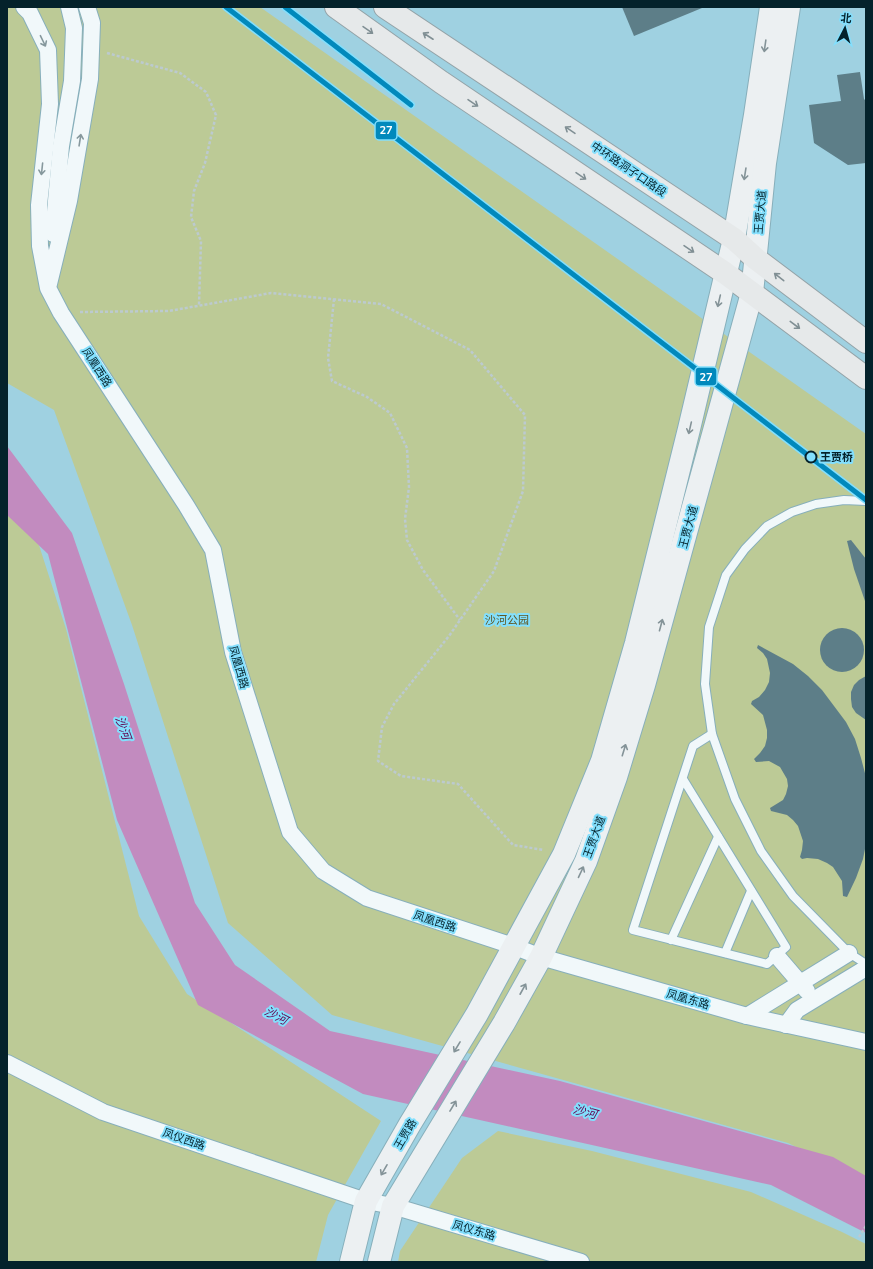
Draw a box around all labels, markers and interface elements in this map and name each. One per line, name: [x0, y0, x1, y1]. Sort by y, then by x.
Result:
north arrow: [825, 8, 865, 48]
text: 北: [840, 11, 852, 27]
one-way arrow: [362, 26, 373, 34]
one-way arrow: [423, 32, 434, 40]
one-way arrow: [40, 34, 47, 46]
one-way arrow: [761, 39, 769, 52]
one-way arrow: [468, 99, 479, 107]
line badge: 27: [375, 121, 397, 140]
text: 27: [379, 123, 393, 138]
one-way arrow: [565, 126, 576, 134]
one-way arrow: [76, 134, 84, 147]
street label: 中环路洞子口路段: [588, 139, 669, 200]
one-way arrow: [38, 162, 46, 175]
one-way arrow: [741, 167, 749, 180]
one-way arrow: [575, 172, 586, 180]
street label: 王贾大道: [751, 189, 770, 235]
one-way arrow: [683, 245, 695, 253]
one-way arrow: [774, 273, 785, 281]
one-way arrow: [714, 294, 722, 307]
one-way arrow: [789, 320, 800, 329]
street label: 凤凰西路: [78, 345, 115, 390]
line badge: 27: [695, 367, 717, 386]
text: 27: [699, 370, 713, 385]
one-way arrow: [685, 421, 693, 434]
marker: 王贾桥: [804, 450, 818, 464]
place label: 王贾桥: [820, 450, 853, 465]
street label: 王贾大道: [676, 504, 701, 550]
park label: 沙河公园: [485, 613, 529, 628]
one-way arrow: [657, 619, 665, 632]
street label: 凤凰西路: [225, 644, 252, 690]
water label: 沙河: [111, 714, 135, 744]
one-way arrow: [621, 743, 628, 756]
street label: 王贾大道: [580, 814, 609, 860]
one-way arrow: [577, 866, 585, 878]
street label: 凤凰西路: [412, 908, 458, 935]
one-way arrow: [520, 983, 527, 995]
street label: 凤凰东路: [665, 986, 711, 1013]
water label: 沙河: [262, 1003, 292, 1029]
one-way arrow: [453, 1041, 461, 1052]
one-way arrow: [450, 1100, 458, 1112]
water label: 沙河: [571, 1101, 601, 1123]
street label: 王贾路: [391, 1116, 420, 1152]
street label: 凤仪西路: [161, 1125, 207, 1154]
one-way arrow: [379, 1164, 387, 1176]
street label: 凤仪东路: [451, 1217, 497, 1244]

